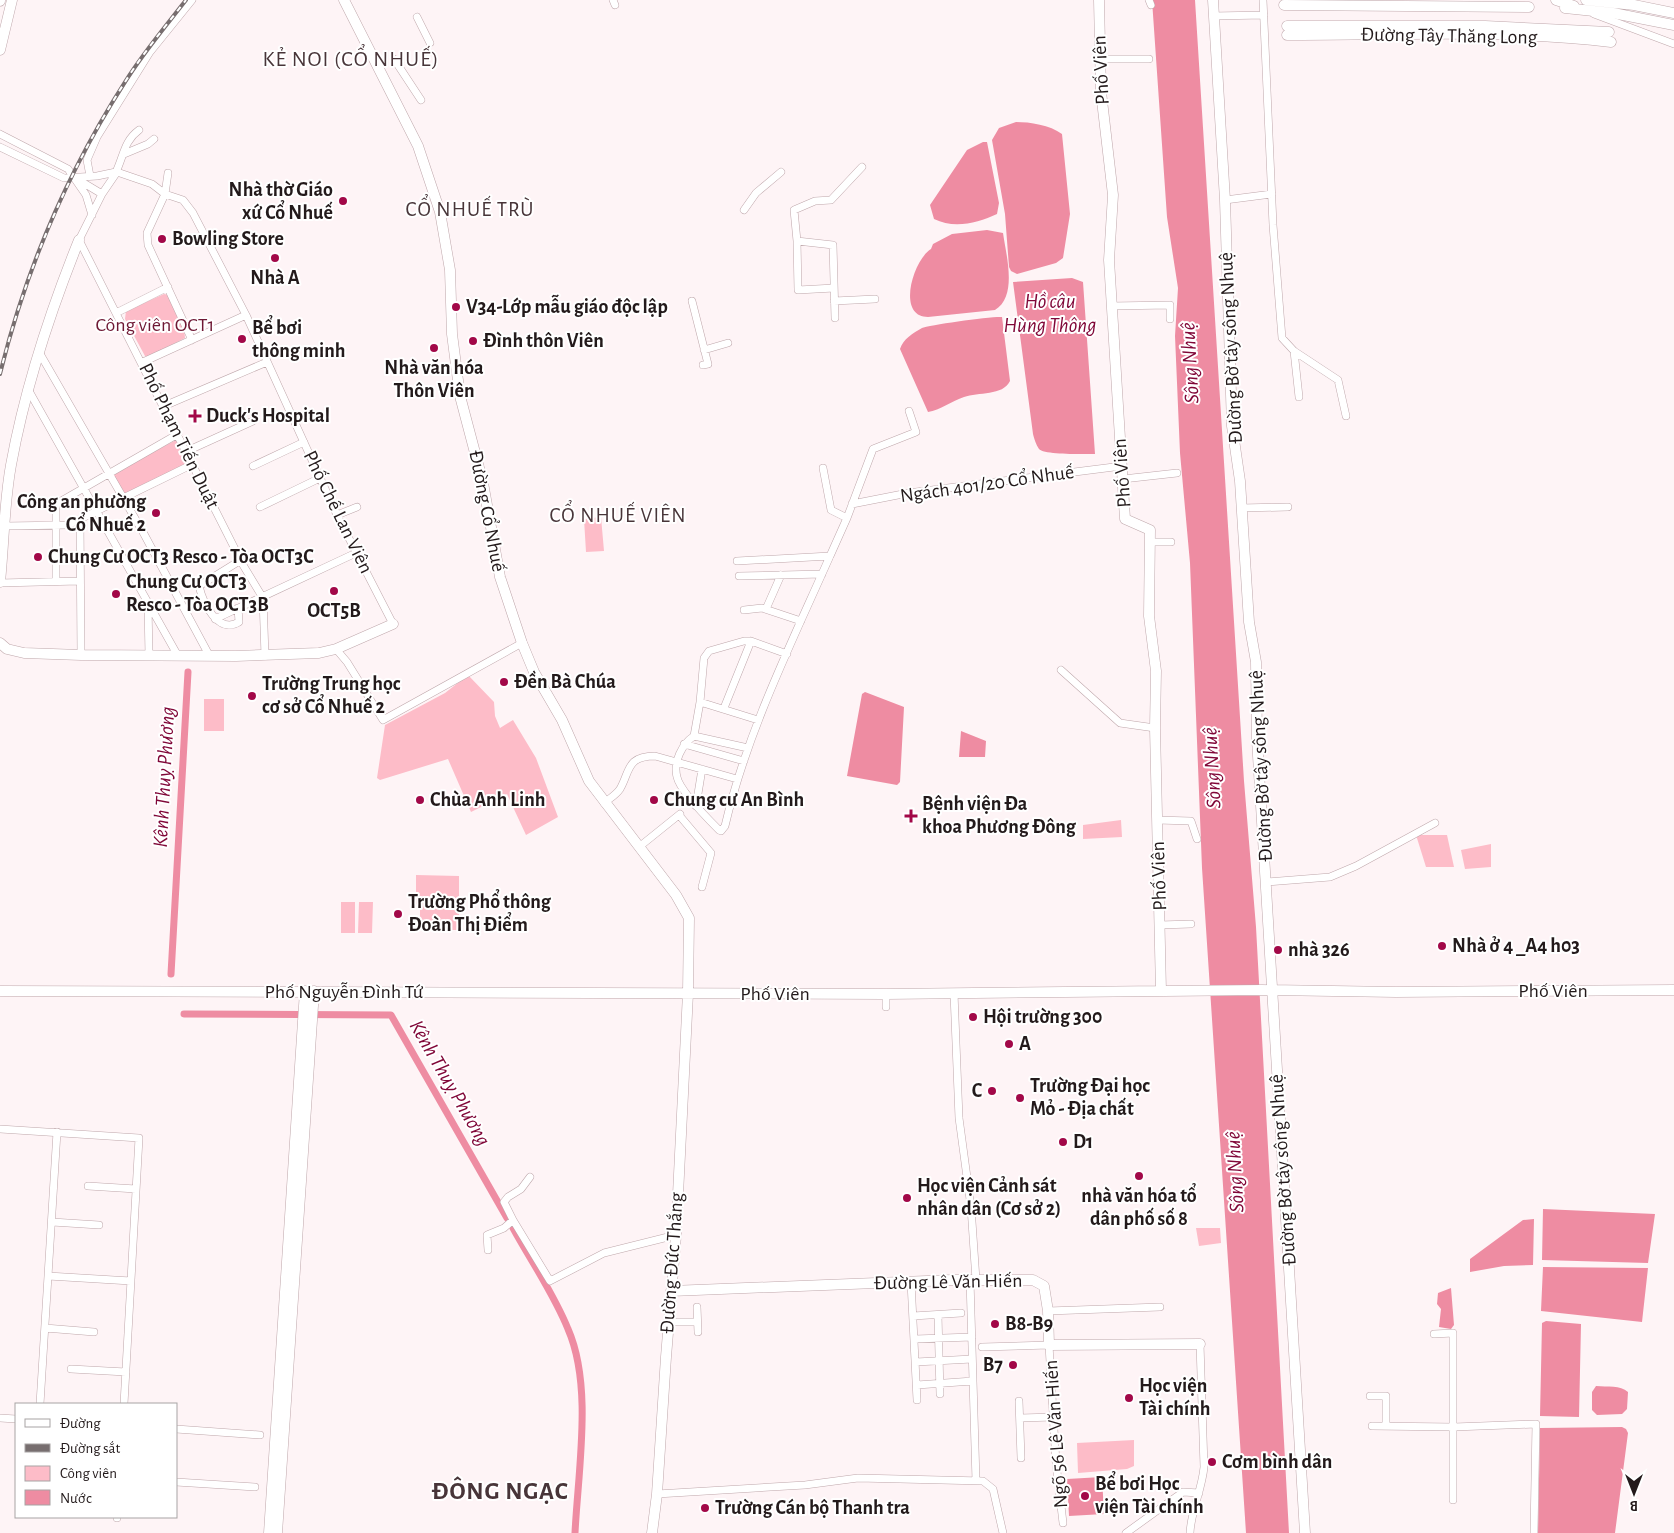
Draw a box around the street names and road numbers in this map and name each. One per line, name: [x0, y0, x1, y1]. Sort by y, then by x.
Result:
street label: Đường Tây Thăng Long: [1360, 24, 1538, 48]
street label: Phố Viên: [1089, 35, 1113, 105]
street label: Đường Bờ tây sông Nhuệ: [1216, 252, 1246, 444]
street label: Phố Phạm Tiến Duật: [135, 360, 223, 513]
street label: Phố Viên: [1110, 438, 1134, 508]
street label: Phố Chế Lan Viên: [300, 447, 376, 577]
street label: Đường Cổ Nhuế: [465, 448, 509, 574]
street label: Ngách 401/20 Cổ Nhuế: [899, 462, 1075, 506]
street label: Đường Bờ tây sông Nhuệ: [1246, 670, 1276, 862]
street label: Phố Viên: [1148, 841, 1170, 911]
street label: Phố Viên: [1518, 981, 1588, 1001]
street label: Phố Nguyễn Đình Tứ: [264, 982, 424, 1002]
street label: Phố Viên: [740, 984, 810, 1004]
street label: Đường Bờ tây sông Nhuệ: [1266, 1074, 1300, 1266]
street label: Đường Đức Thắng: [657, 1192, 687, 1334]
street label: Đường Lê Văn Hiến: [873, 1271, 1023, 1293]
street label: Ngõ 56 Lê Văn Hiến: [1041, 1359, 1071, 1509]

